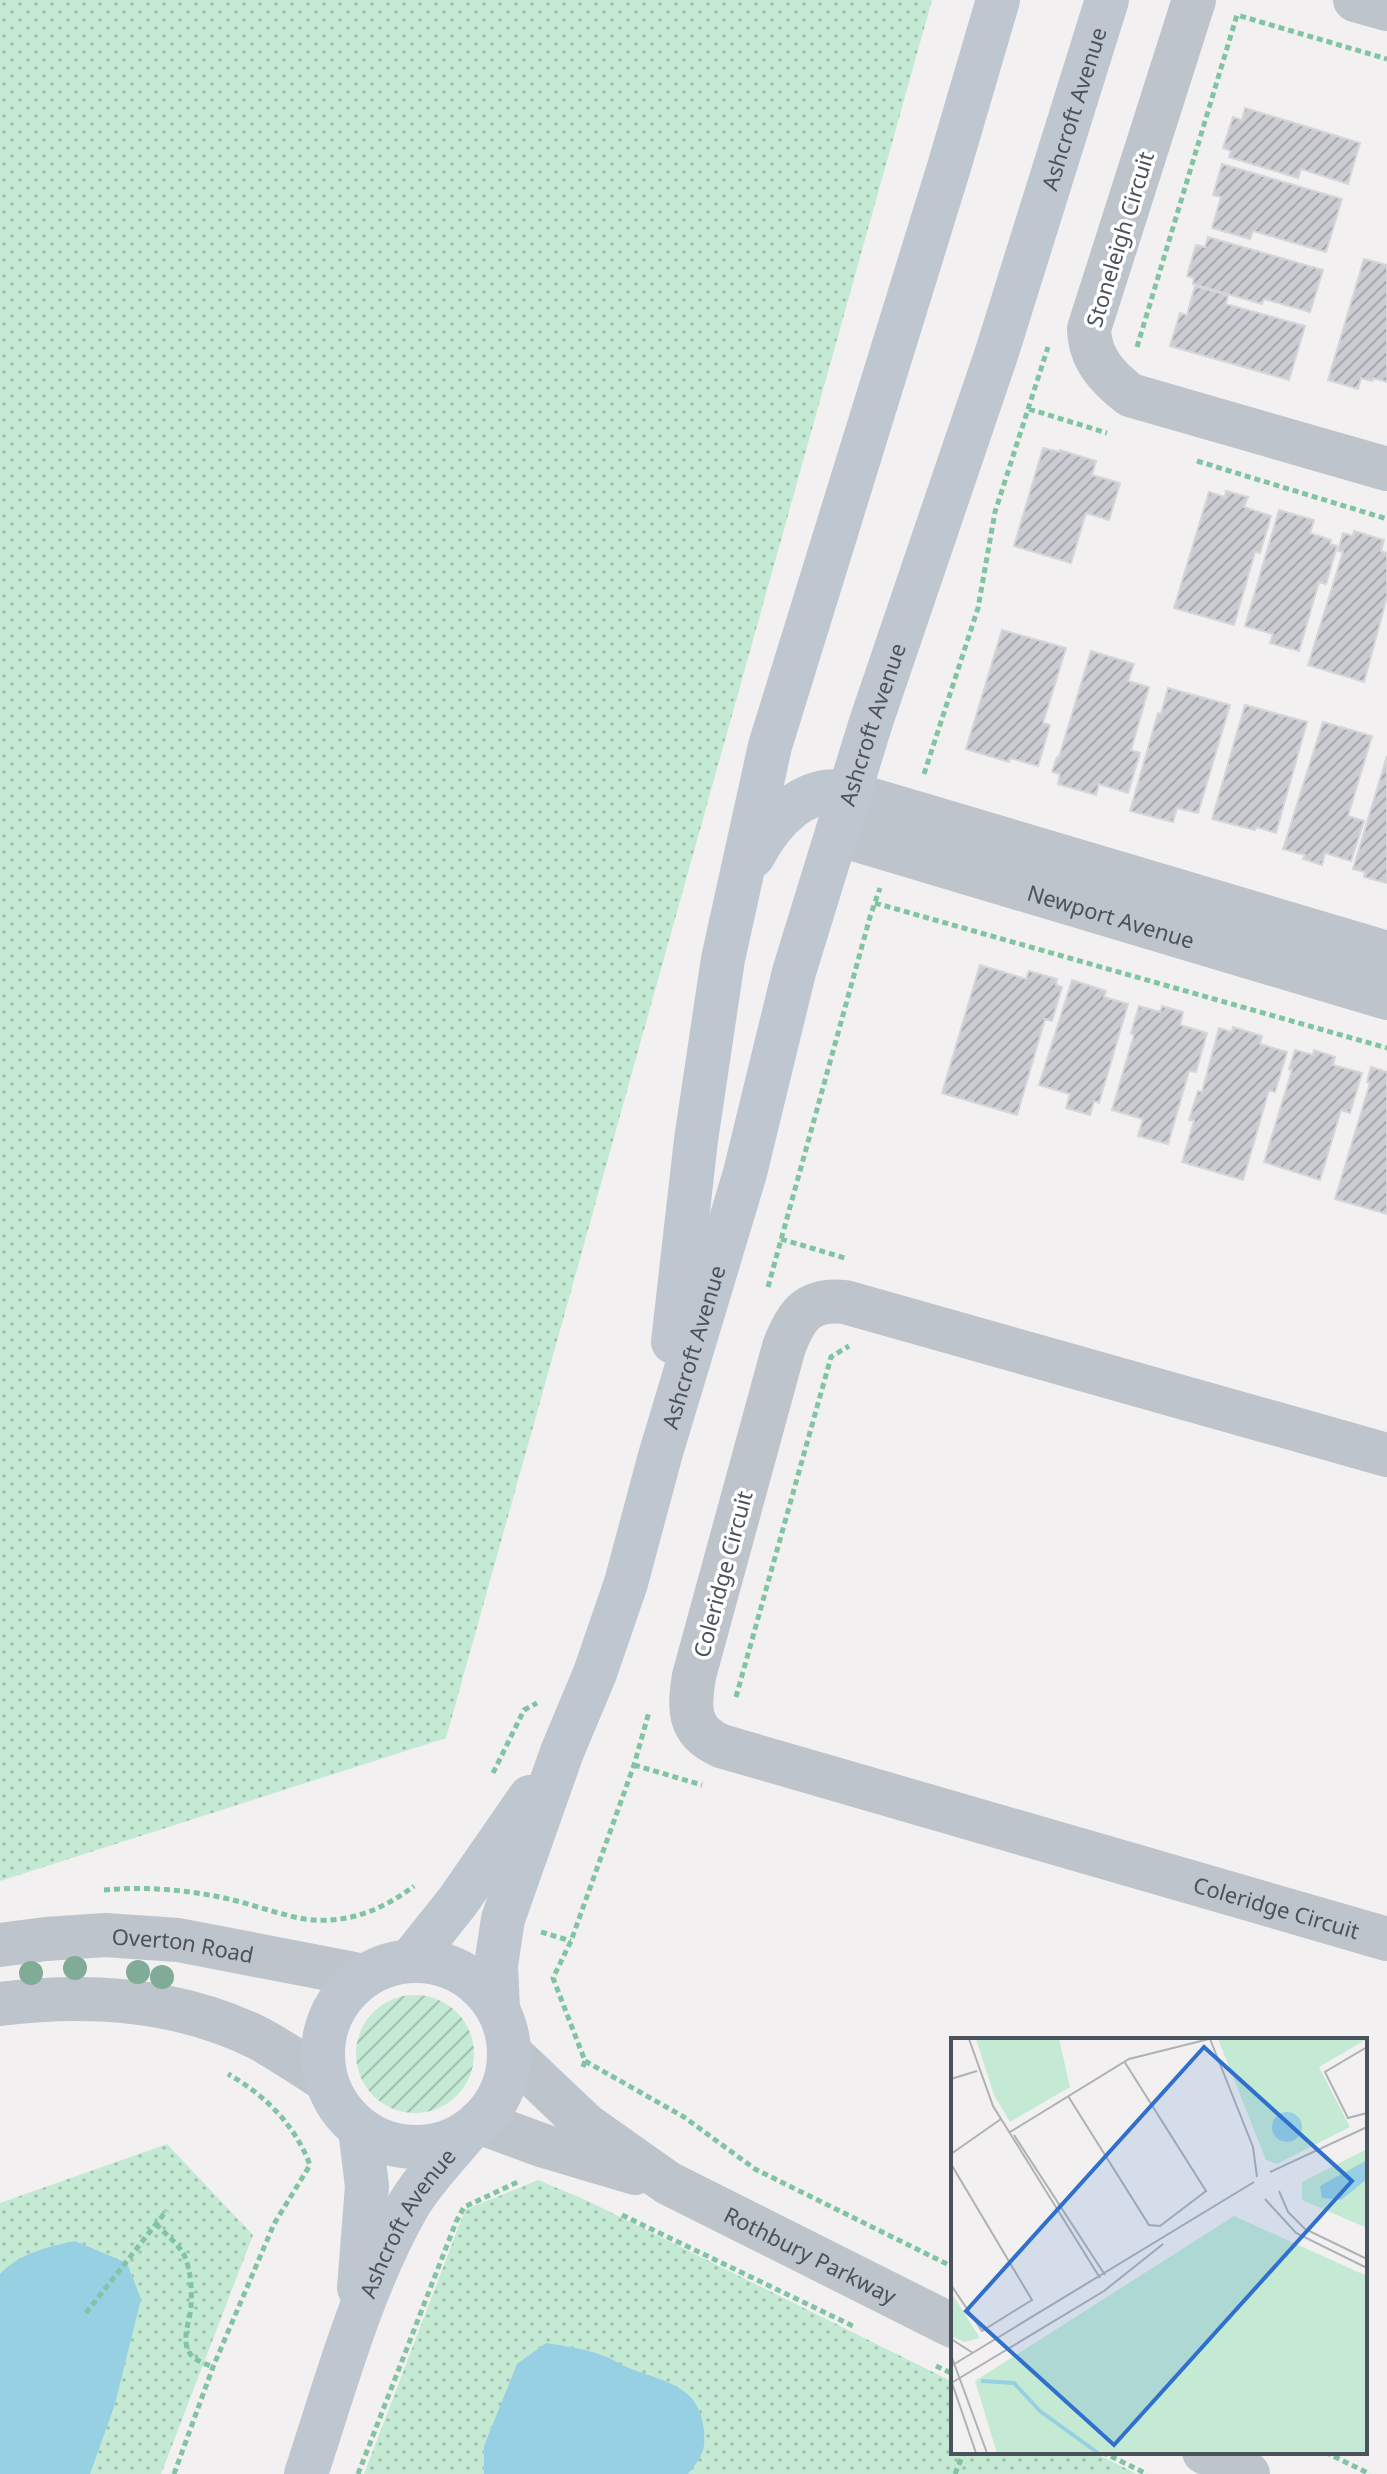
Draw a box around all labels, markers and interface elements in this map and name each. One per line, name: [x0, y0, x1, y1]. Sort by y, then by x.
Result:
street label: Ashcroft Avenue: [1034, 23, 1113, 194]
street label: Stoneleigh Circuit: [1078, 148, 1160, 330]
street label: Ashcroft Avenue: [831, 639, 912, 809]
street label: Newport Avenue: [1024, 877, 1198, 955]
street label: Ashcroft Avenue: [654, 1261, 732, 1432]
street label: Coleridge Circuit: [685, 1487, 759, 1661]
street label: Coleridge Circuit: [1190, 1869, 1363, 1945]
street label: Overton Road: [111, 1920, 256, 1969]
inset map: [951, 2038, 1367, 2454]
street label: Ashcroft Avenue: [352, 2141, 462, 2302]
street label: Rothbury Parkway: [719, 2199, 902, 2311]

